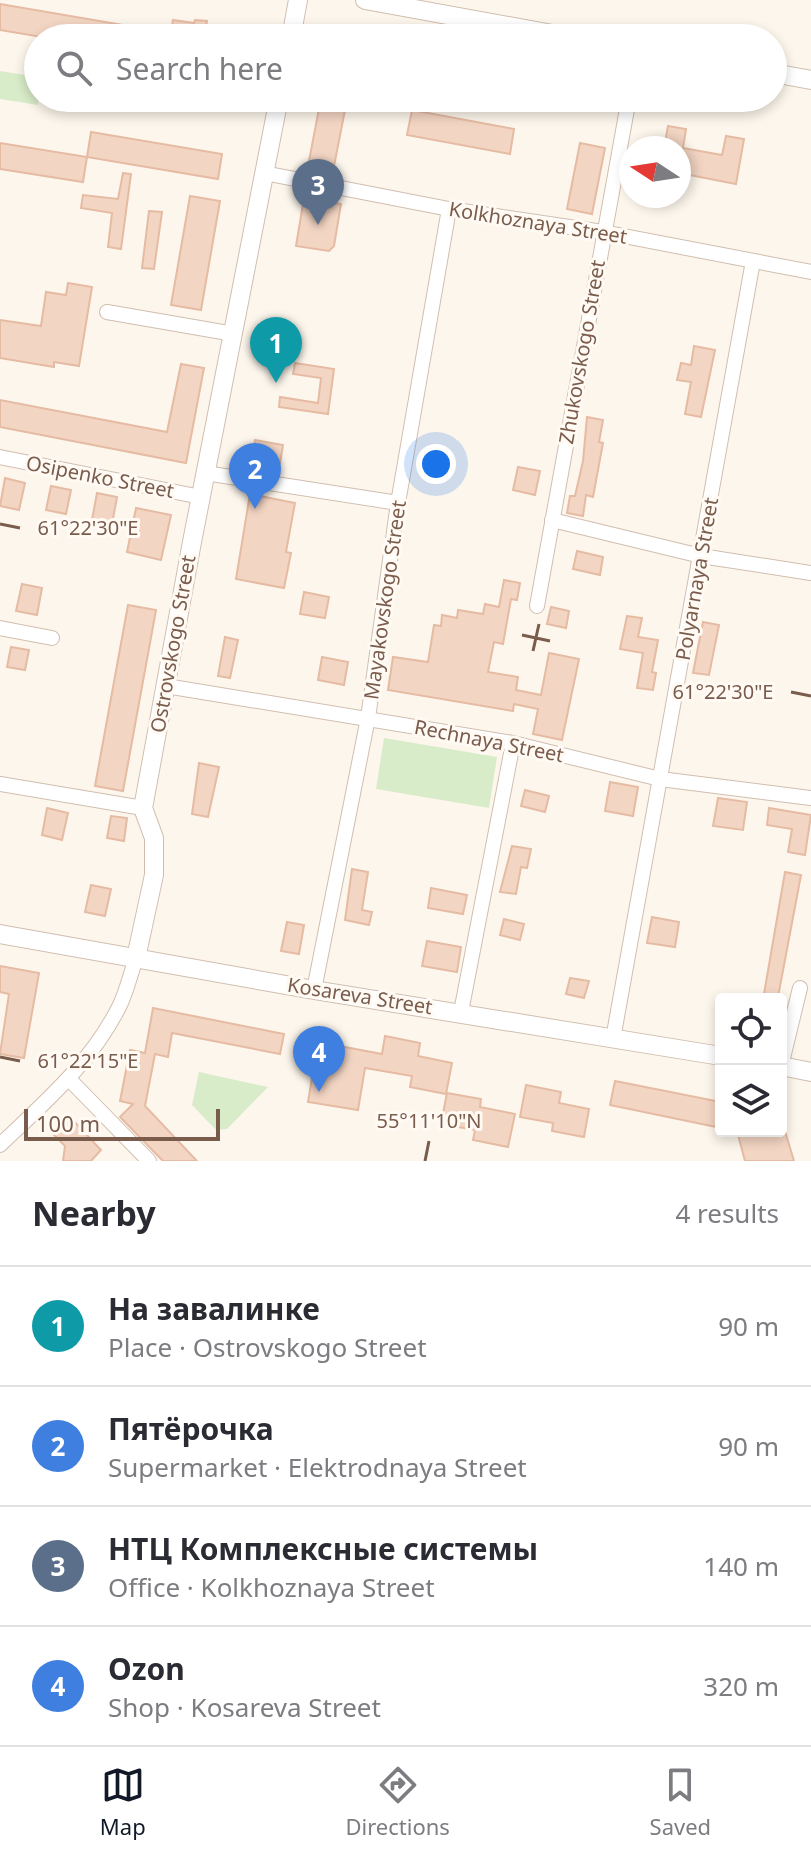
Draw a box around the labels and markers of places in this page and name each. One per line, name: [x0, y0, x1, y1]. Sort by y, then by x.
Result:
pin: 3: [292, 159, 344, 225]
pin: 1: [250, 317, 302, 383]
pin: 2: [229, 443, 281, 509]
pin: 4: [293, 1026, 345, 1092]

